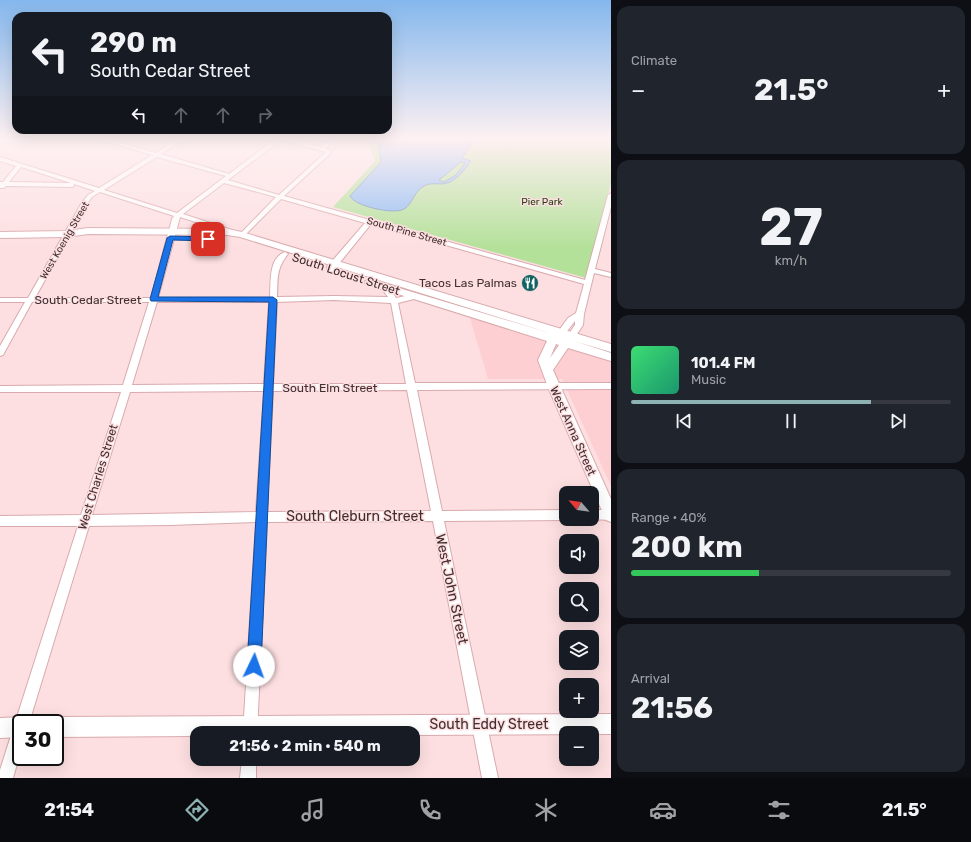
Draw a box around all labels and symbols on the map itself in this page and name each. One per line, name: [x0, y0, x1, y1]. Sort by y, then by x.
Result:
park label: Pier Park: [521, 196, 563, 208]
street label: West Koenig Street: [38, 199, 92, 281]
street label: South Pine Street: [366, 215, 448, 249]
pin: [191, 222, 225, 256]
street label: South Locust Street: [290, 250, 402, 298]
restaurant icon: Tacos Las Palmas: [520, 273, 540, 293]
place label: Tacos Las Palmas: [419, 276, 517, 290]
street label: South Cedar Street: [35, 293, 142, 307]
street label: South Elm Street: [282, 381, 378, 395]
street label: West Anna Street: [547, 384, 599, 478]
street label: West Charles Street: [75, 422, 121, 532]
north arrow: [559, 486, 599, 526]
street label: South Cleburn Street: [286, 508, 424, 525]
street label: West John Street: [431, 532, 472, 646]
position arrow: [233, 645, 275, 687]
speed limit sign: 30: [12, 714, 64, 766]
street label: South Eddy Street: [430, 716, 549, 733]

